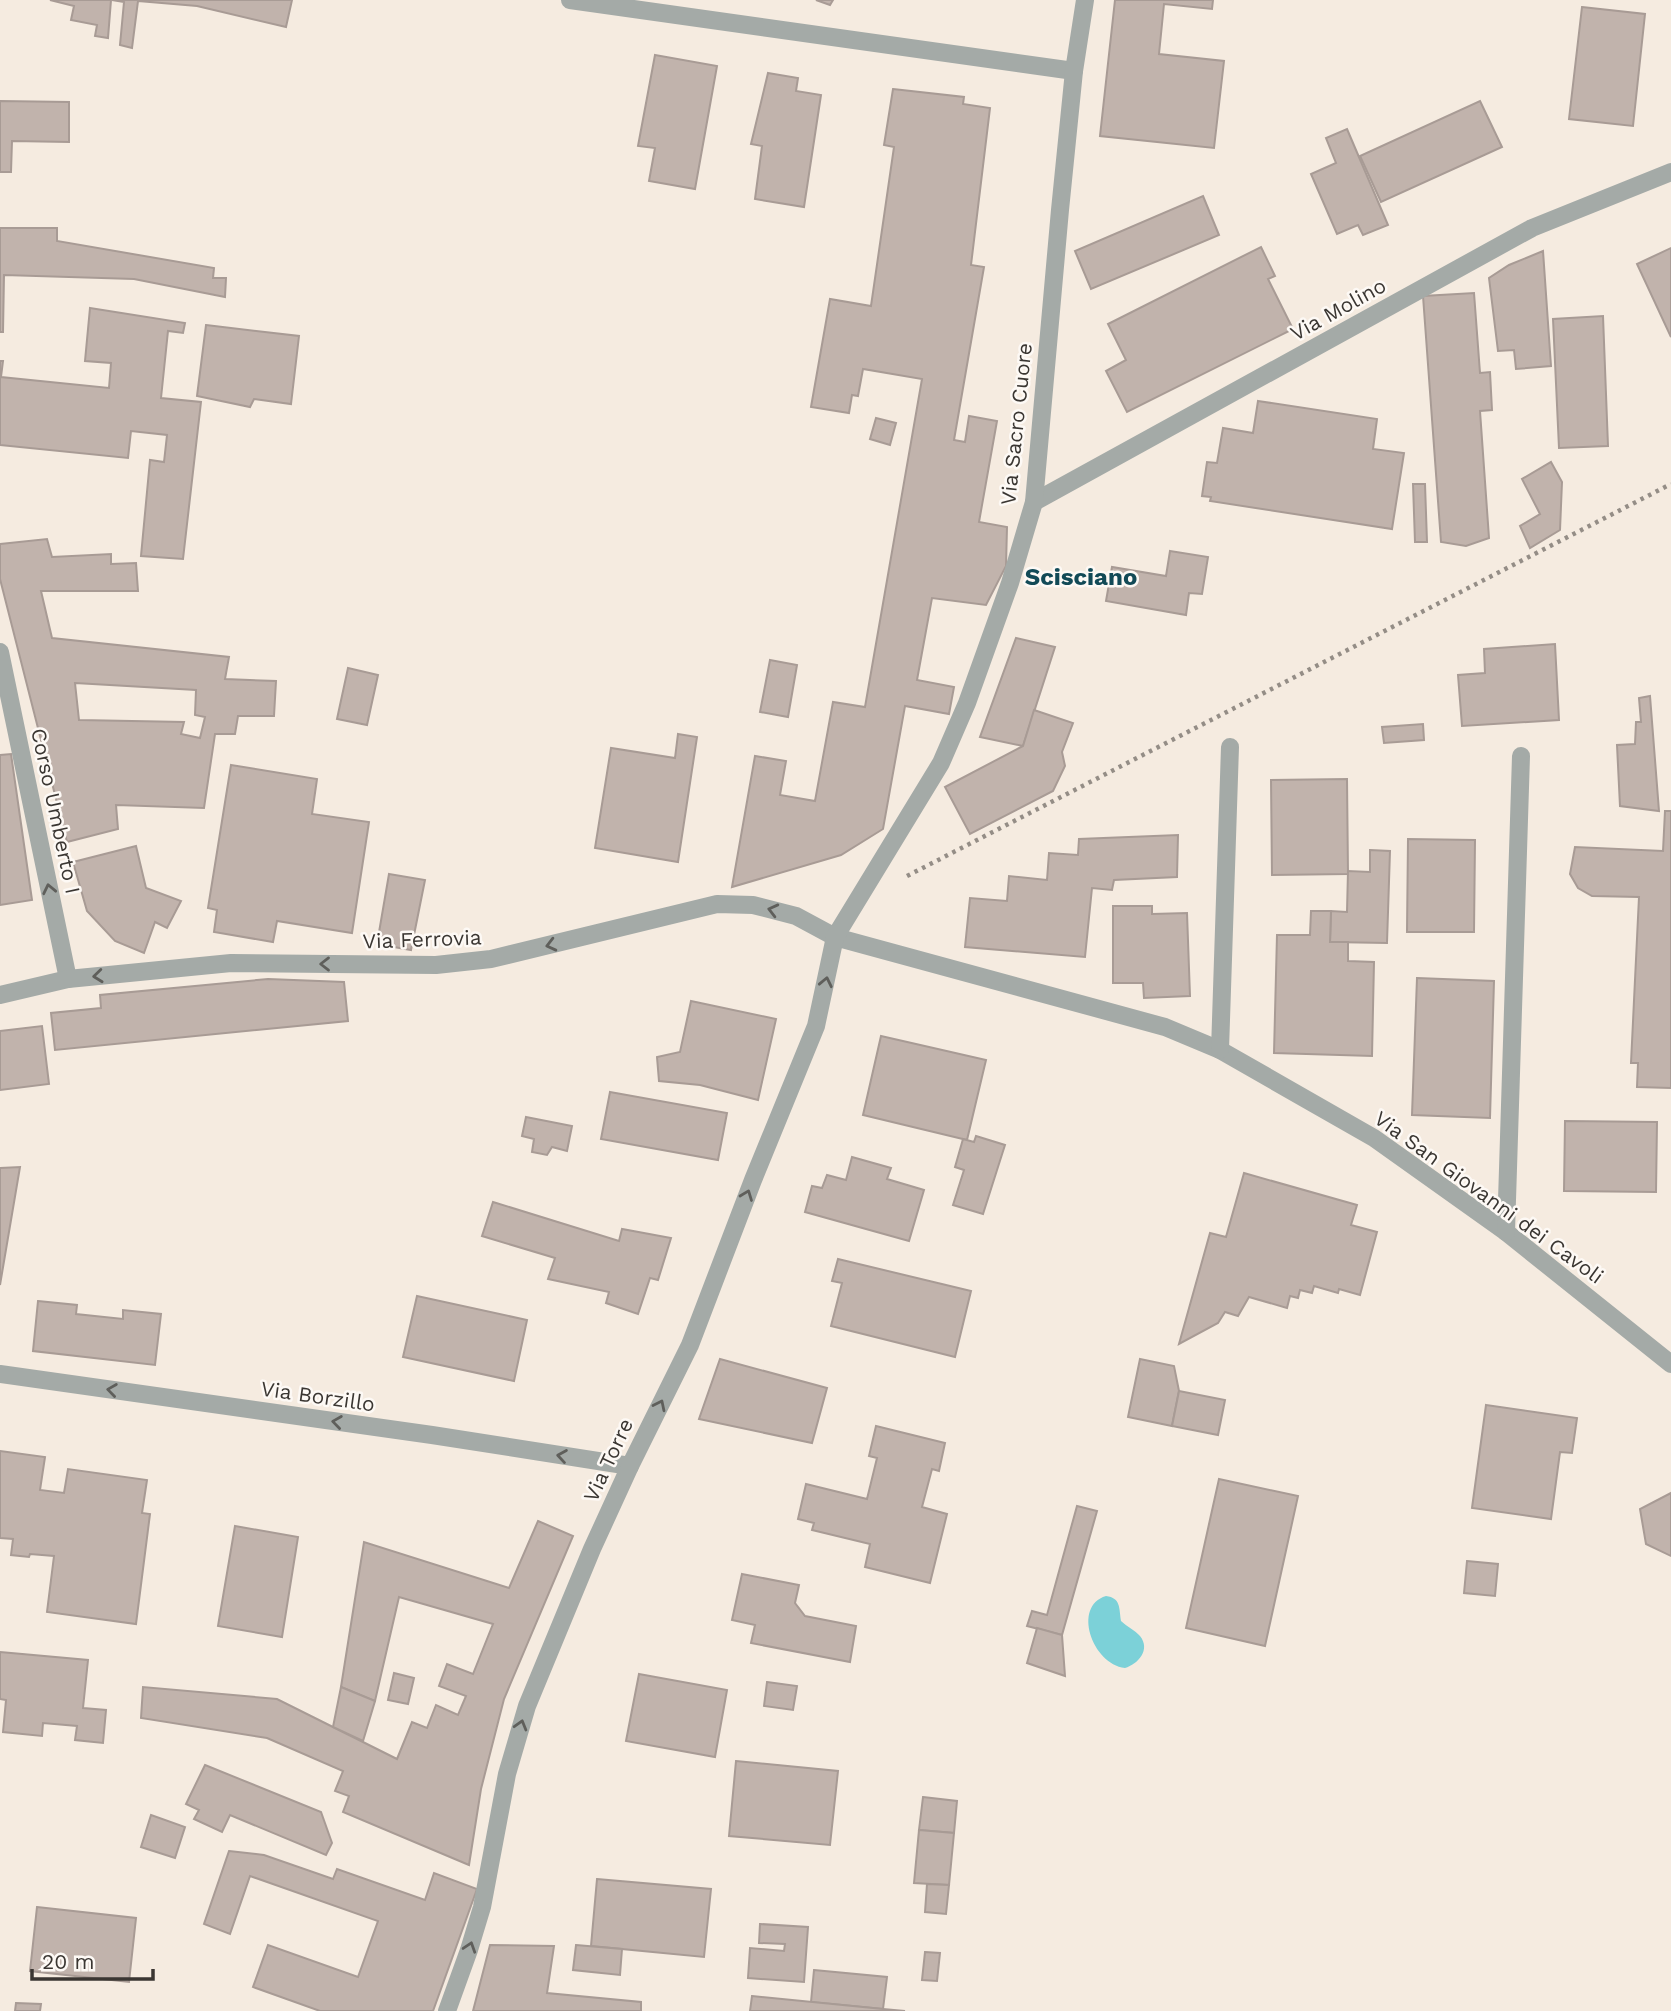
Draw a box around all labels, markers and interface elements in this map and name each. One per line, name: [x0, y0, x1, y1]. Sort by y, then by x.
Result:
street label: Via Molino: [1286, 272, 1390, 346]
street label: Via Sacro Cuore: [995, 342, 1037, 506]
district label: Scisciano: [1025, 563, 1137, 591]
street label: Corso Umberto I: [26, 726, 86, 896]
one-way arrow: [42, 883, 57, 895]
one-way arrow: [767, 904, 779, 918]
street label: Via Ferrovia: [362, 924, 482, 954]
one-way arrow: [545, 937, 557, 951]
one-way arrow: [320, 956, 330, 972]
one-way arrow: [93, 969, 104, 984]
one-way arrow: [817, 976, 832, 988]
street label: Via San Giovanni dei Cavoli: [1370, 1105, 1608, 1289]
one-way arrow: [739, 1190, 753, 1202]
street label: Via Borzillo: [259, 1376, 377, 1416]
one-way arrow: [106, 1383, 118, 1398]
one-way arrow: [652, 1400, 666, 1412]
one-way arrow: [332, 1414, 343, 1429]
street label: Via Torre: [578, 1414, 638, 1506]
one-way arrow: [557, 1449, 568, 1464]
one-way arrow: [512, 1720, 527, 1732]
scale bar: [32, 1938, 152, 1982]
one-way arrow: [461, 1941, 476, 1953]
text: 20 m: [42, 1949, 94, 1974]

